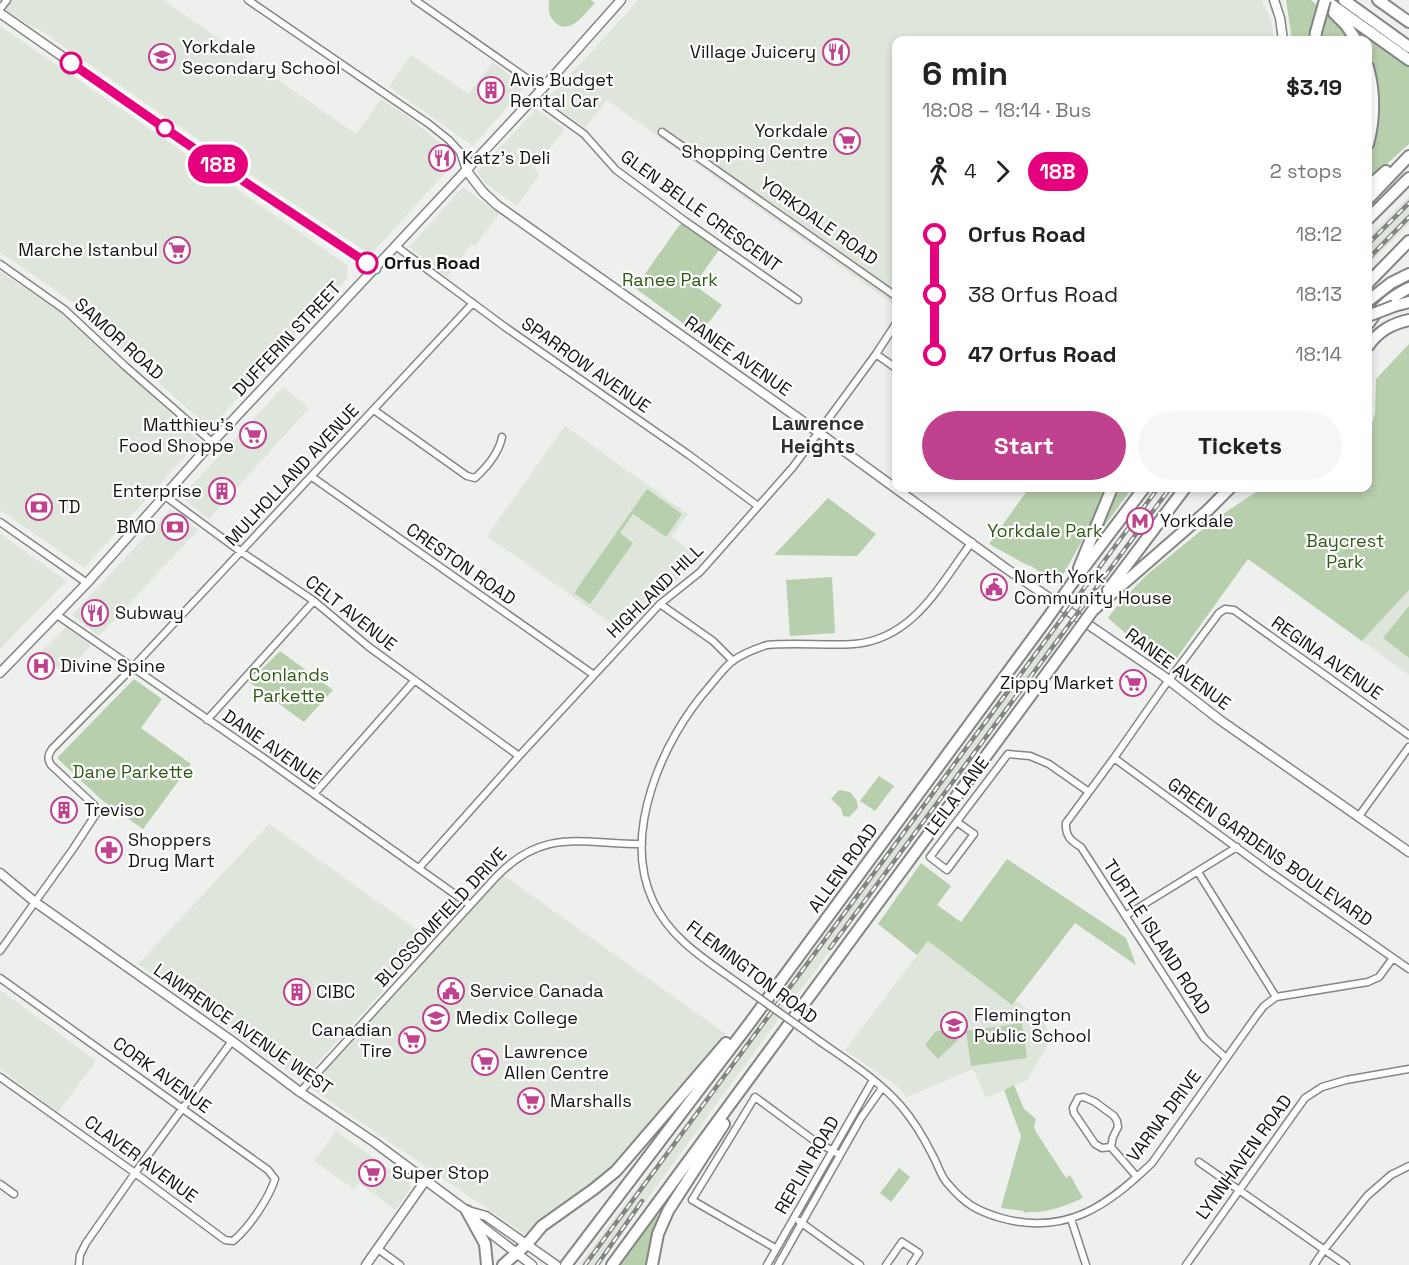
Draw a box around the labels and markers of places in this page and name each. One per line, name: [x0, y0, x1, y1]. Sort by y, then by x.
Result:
place label: Yorkdale Secondary School: [182, 35, 340, 79]
restaurant icon: Village Juicery: [821, 37, 851, 67]
place label: Village Juicery: [690, 40, 816, 63]
school or university icon: Yorkdale Secondary School: [147, 42, 177, 72]
unlabelled marker: [60, 52, 82, 74]
place label: Avis Budget Rental Car: [510, 68, 614, 112]
building icon: Avis Budget Rental Car: [476, 75, 506, 105]
unlabelled marker: [156, 119, 174, 137]
place label: Yorkdale Shopping Centre: [682, 119, 828, 163]
supermarket icon: Yorkdale Shopping Centre: [832, 126, 862, 156]
restaurant icon: Katz's Deli: [427, 143, 457, 173]
place label: Katz's Deli: [462, 146, 550, 169]
supermarket icon: Marche Istanbul: [162, 235, 192, 265]
place label: Marche Istanbul: [18, 238, 158, 261]
place label: Orfus Road: [384, 251, 480, 274]
marker: Orfus Road: [356, 252, 378, 274]
place label: Matthieu’s Food Shoppe: [119, 413, 234, 457]
supermarket icon: Matthieu’s Food Shoppe: [238, 420, 268, 450]
building icon: Enterprise: [207, 476, 237, 506]
place label: Enterprise: [113, 479, 202, 502]
bank icon: TD: [24, 492, 54, 522]
place label: TD: [58, 495, 81, 518]
metro station icon: Yorkdale: [1125, 506, 1155, 536]
place label: Yorkdale: [1160, 509, 1234, 532]
bank icon: BMO: [160, 512, 190, 542]
place label: BMO: [116, 515, 156, 538]
place label: North York Community House: [1014, 565, 1172, 609]
public building icon: North York Community House: [979, 572, 1009, 602]
restaurant icon: Subway: [80, 598, 110, 628]
place label: Subway: [115, 601, 184, 624]
hospital icon: Divine Spine: [26, 651, 56, 681]
place label: Divine Spine: [60, 654, 166, 677]
supermarket icon: Zippy Market: [1118, 668, 1148, 698]
place label: Zippy Market: [1000, 671, 1114, 694]
building icon: Treviso: [49, 795, 79, 825]
place label: Treviso: [84, 798, 145, 821]
place label: Shoppers Drug Mart: [128, 828, 215, 872]
pharmacy icon: Shoppers Drug Mart: [94, 835, 124, 865]
public building icon: Service Canada: [436, 976, 466, 1006]
building icon: CIBC: [282, 977, 312, 1007]
place label: Service Canada: [470, 979, 604, 1002]
place label: CIBC: [316, 980, 355, 1003]
school or university icon: Medix College: [421, 1003, 451, 1033]
place label: Flemington Public School: [974, 1003, 1091, 1047]
place label: Medix College: [456, 1006, 578, 1029]
school or university icon: Flemington Public School: [939, 1010, 969, 1040]
place label: Canadian Tire: [312, 1018, 392, 1062]
supermarket icon: Canadian Tire: [397, 1025, 427, 1055]
place label: Lawrence Allen Centre: [504, 1040, 609, 1084]
supermarket icon: Lawrence Allen Centre: [470, 1047, 500, 1077]
supermarket icon: Marshalls: [516, 1086, 546, 1116]
place label: Marshalls: [550, 1089, 632, 1112]
supermarket icon: Super Stop: [357, 1158, 387, 1188]
place label: Super Stop: [392, 1161, 489, 1184]

